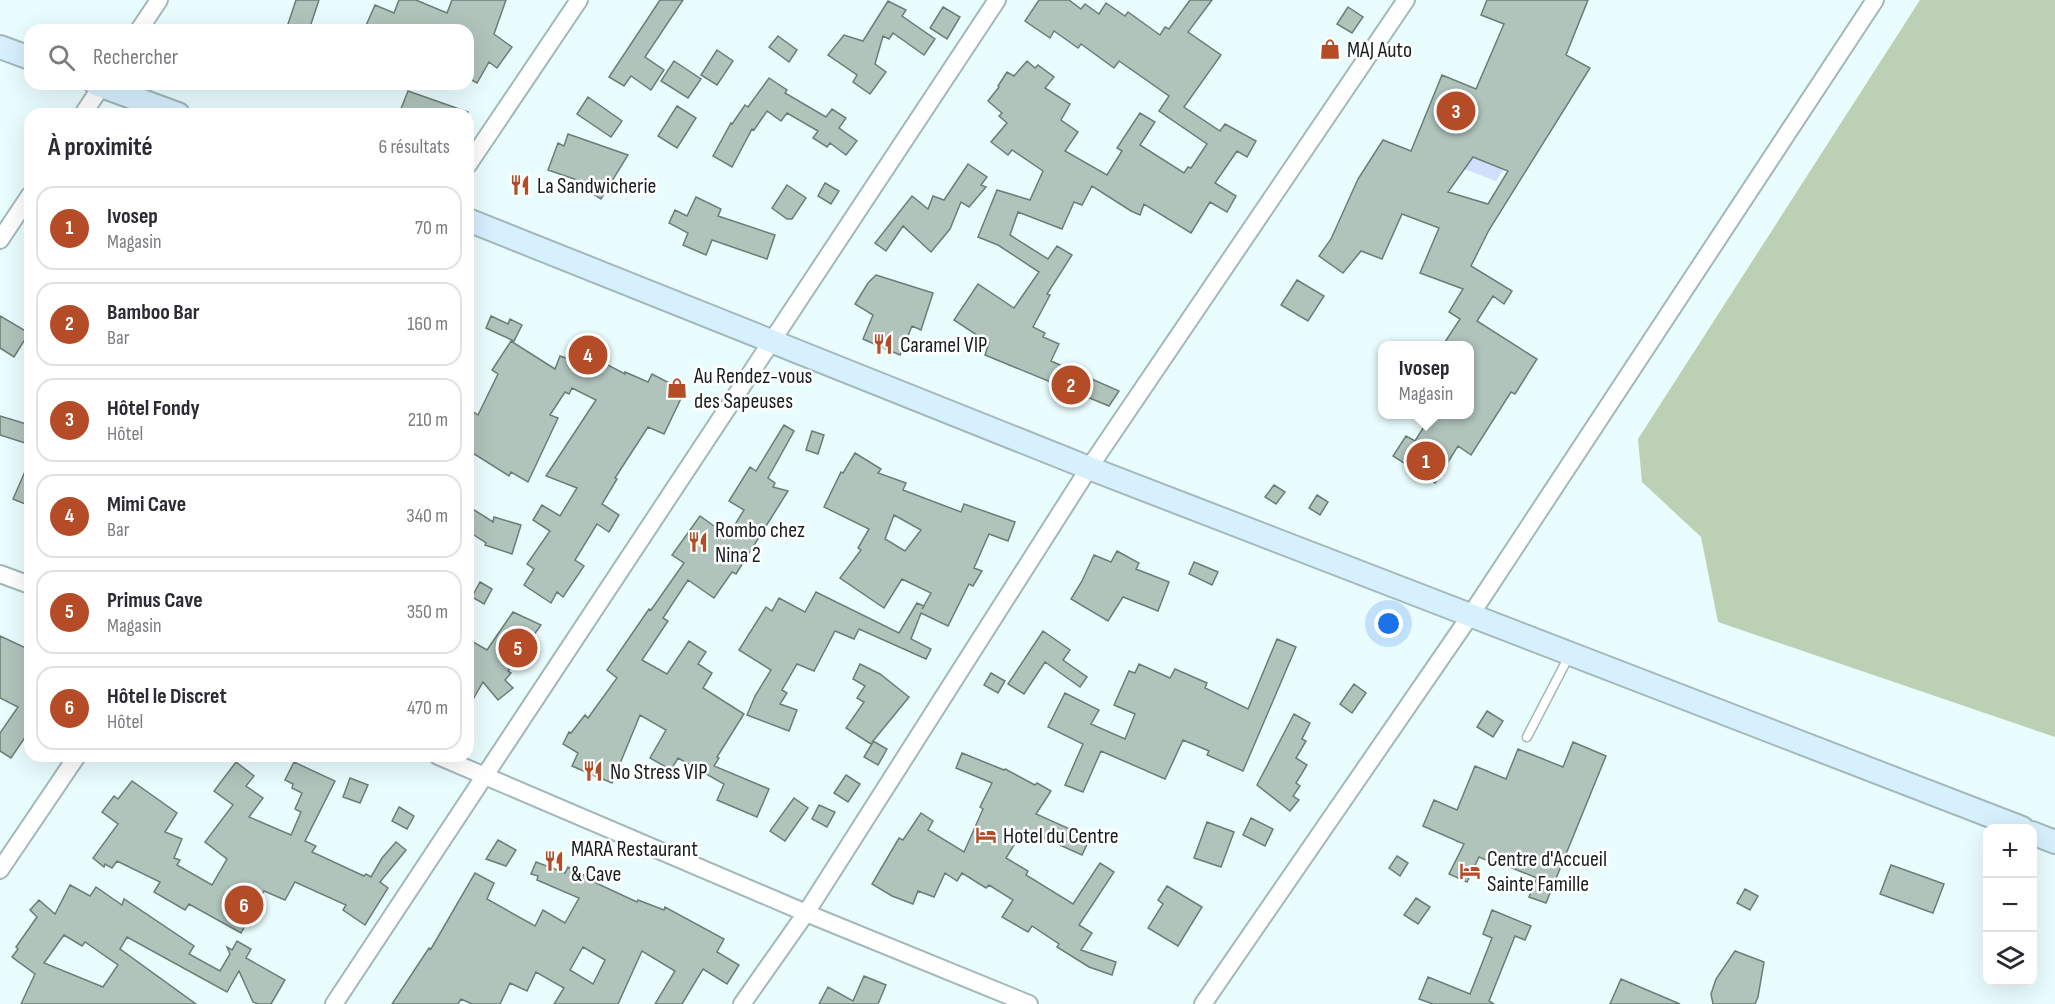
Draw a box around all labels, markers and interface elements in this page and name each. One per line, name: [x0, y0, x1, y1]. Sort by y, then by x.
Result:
search box: [24, 24, 474, 90]
shop icon: MAJ Auto: [1318, 37, 1342, 61]
place label: MAJ Auto: [1347, 37, 1412, 64]
icon: search: [45, 41, 78, 74]
text: Rechercher: [93, 44, 178, 71]
pin: 3: [1436, 88, 1476, 134]
text: À proximité: [48, 132, 153, 163]
text: 6 résultats: [379, 135, 450, 159]
restaurant icon: La Sandwicherie: [508, 173, 532, 197]
place label: La Sandwicherie: [537, 173, 656, 200]
text: Ivosep: [107, 203, 158, 230]
text: 1: [66, 216, 73, 240]
text: 70 m: [415, 216, 448, 240]
text: Magasin: [107, 230, 161, 254]
text: Bamboo Bar: [107, 299, 200, 326]
text: 2: [65, 312, 74, 336]
text: 160 m: [407, 312, 448, 336]
text: Bar: [107, 326, 129, 350]
pin: 4: [568, 332, 608, 378]
restaurant icon: Caramel VIP: [871, 332, 895, 356]
place label: Caramel VIP: [900, 332, 987, 359]
popup: [1378, 341, 1474, 419]
text: Ivosep: [1399, 355, 1450, 382]
pin: 2: [1052, 362, 1090, 408]
place label: Au Rendez-vous des Sapeuses: [693, 363, 813, 415]
shop icon: Au Rendez-vous des Sapeuses: [665, 376, 689, 400]
text: Magasin: [1399, 382, 1453, 406]
text: Hôtel Fondy: [107, 395, 200, 422]
text: 3: [65, 408, 74, 432]
text: 210 m: [408, 408, 448, 432]
text: Hôtel: [107, 422, 143, 446]
pin: 1: [1406, 438, 1446, 484]
text: Mimi Cave: [107, 491, 186, 518]
text: 4: [65, 504, 74, 528]
text: 340 m: [406, 504, 448, 528]
place label: Rombo chez Nina 2: [715, 517, 805, 569]
text: Bar: [107, 518, 129, 542]
restaurant icon: Rombo chez Nina 2: [686, 530, 710, 554]
text: Primus Cave: [107, 587, 203, 614]
text: 5: [65, 600, 74, 624]
text: 350 m: [407, 600, 448, 624]
your location: [1374, 609, 1403, 638]
text: Magasin: [107, 614, 161, 638]
pin: 5: [498, 626, 538, 670]
text: Hôtel le Discret: [107, 683, 227, 710]
text: 6: [65, 696, 74, 720]
text: 470 m: [407, 696, 448, 720]
text: Hôtel: [107, 710, 143, 734]
restaurant icon: No Stress VIP: [581, 759, 605, 783]
place label: No Stress VIP: [610, 759, 707, 786]
hotel icon: Hotel du Centre: [974, 823, 998, 847]
place label: Hotel du Centre: [1003, 823, 1119, 850]
map controls: [1983, 824, 2037, 986]
button: +: [1983, 824, 2037, 878]
place label: MARA Restaurant & Cave: [571, 836, 698, 888]
place label: Centre d'Accueil Sainte Famille: [1487, 846, 1607, 898]
restaurant icon: MARA Restaurant & Cave: [542, 849, 566, 873]
hotel icon: Centre d'Accueil Sainte Famille: [1458, 859, 1482, 883]
button: −: [1983, 878, 2037, 932]
pin: 6: [224, 882, 264, 928]
button: layers: [1983, 932, 2037, 986]

